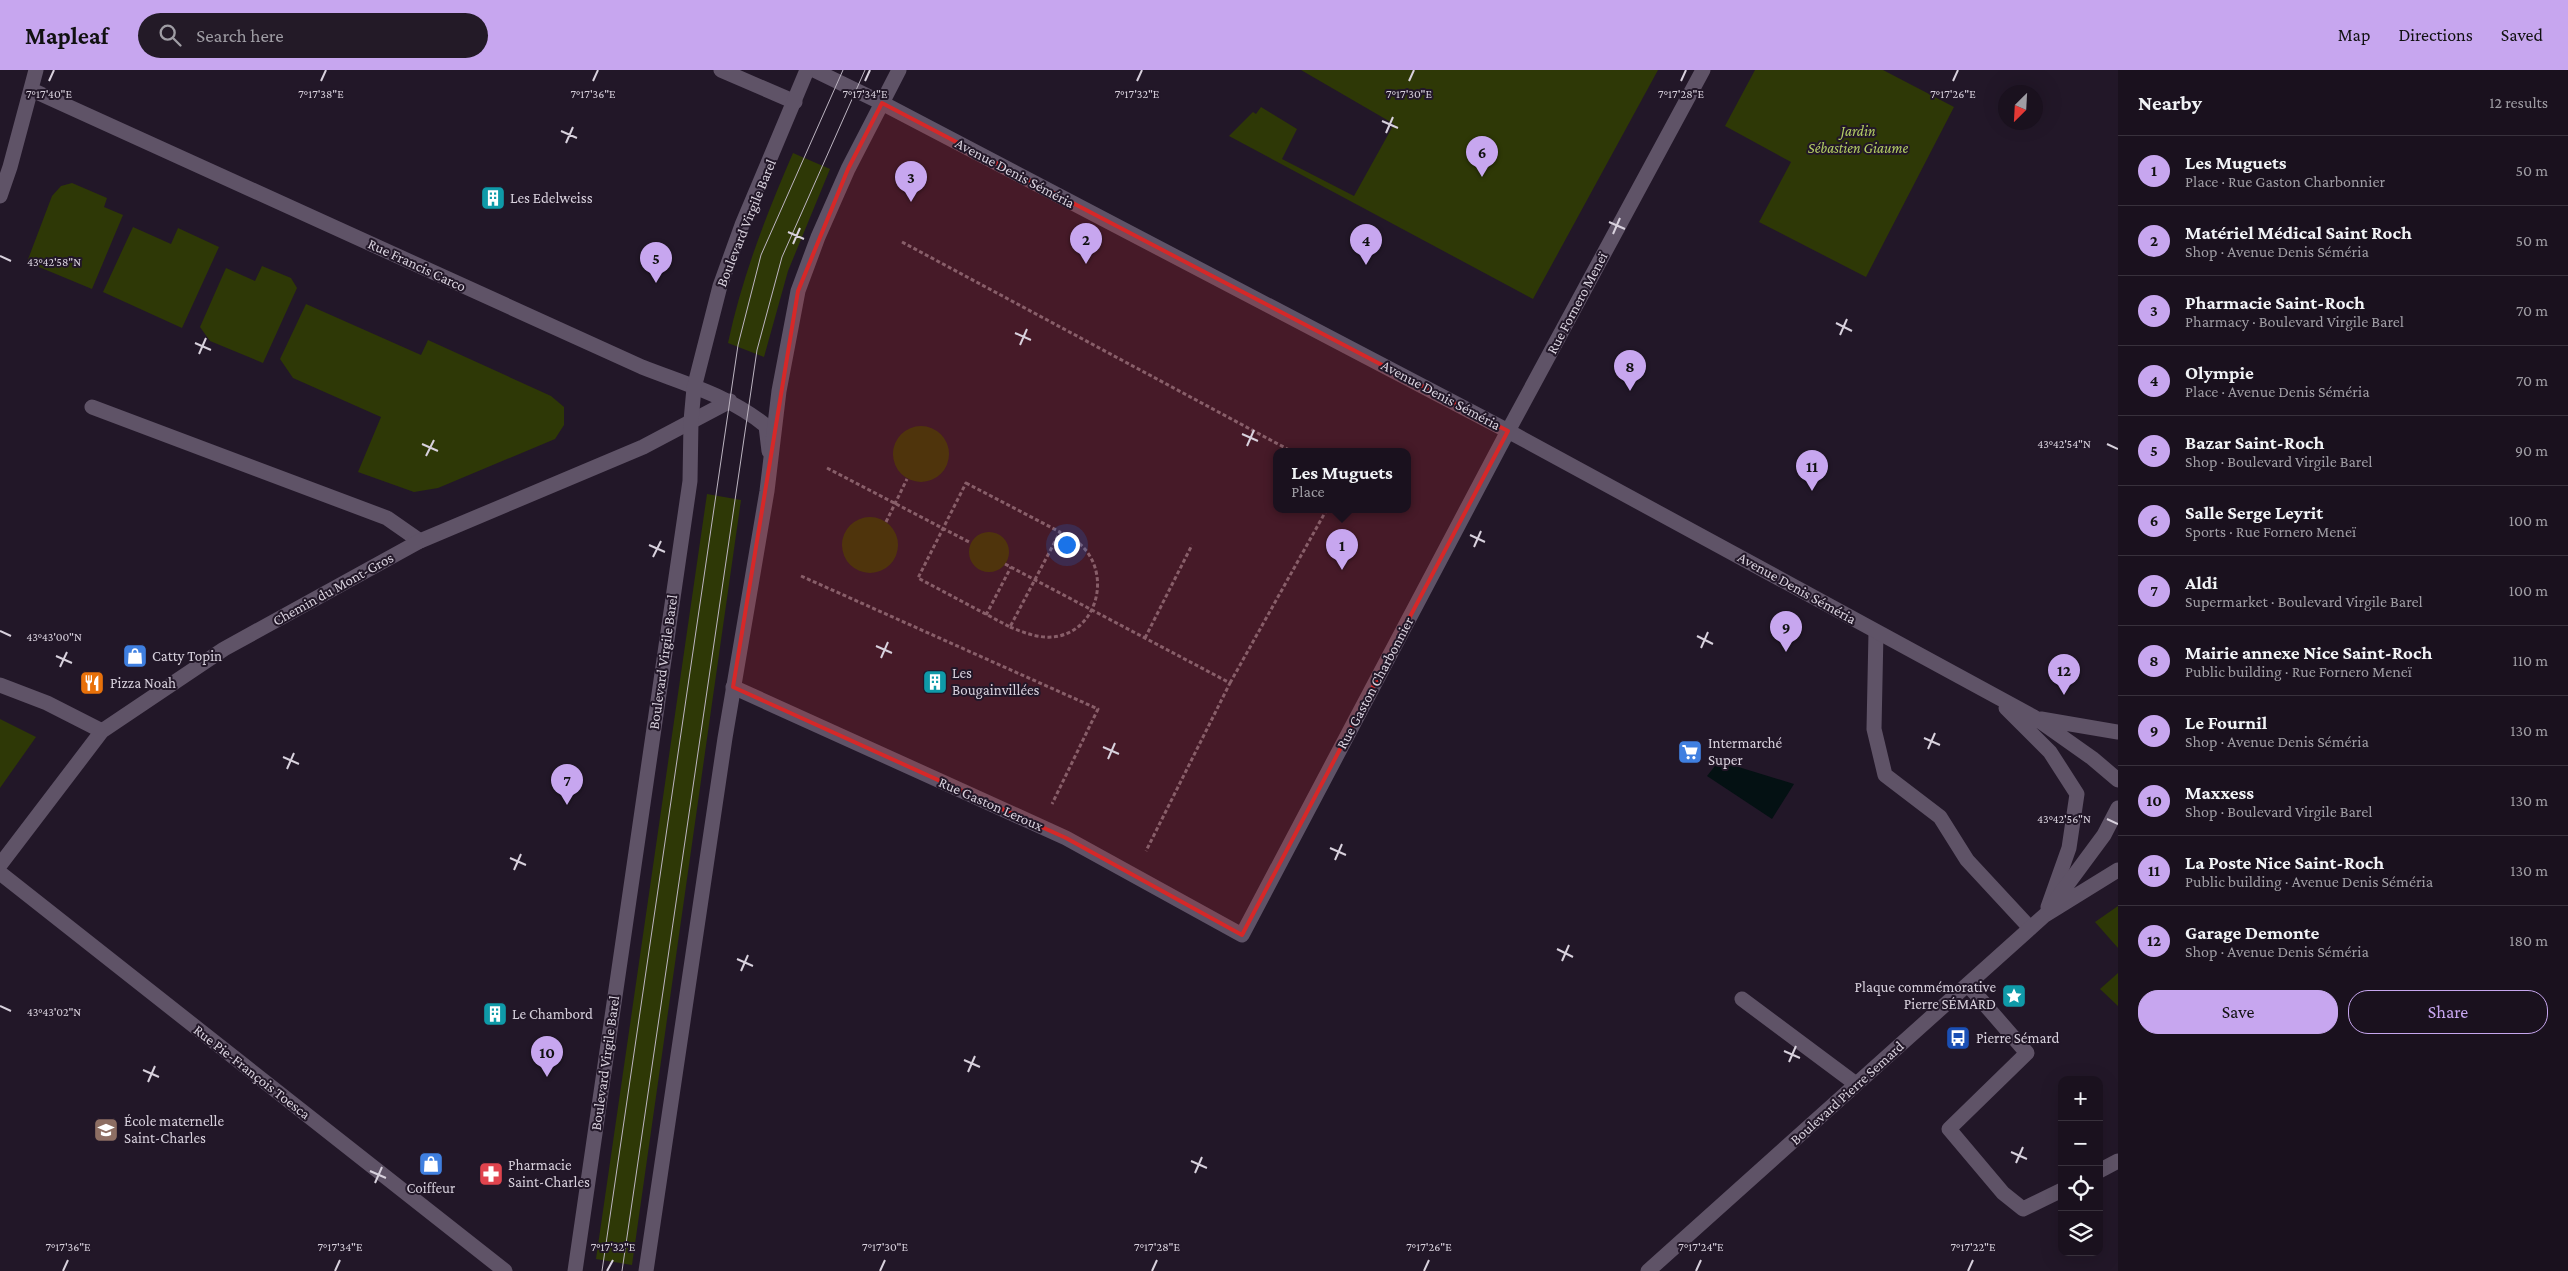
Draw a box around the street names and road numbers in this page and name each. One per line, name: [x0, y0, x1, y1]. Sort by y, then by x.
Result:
street label: Avenue Denis Séméria: [953, 135, 1077, 211]
street label: Boulevard Virgile Barel: [713, 157, 780, 289]
street label: Rue Francis Carco: [366, 235, 468, 295]
street label: Rue Fornero Meneï: [1543, 249, 1611, 357]
street label: Avenue Denis Séméria: [1379, 357, 1503, 433]
street label: Chemin du Mont-Gros: [270, 549, 396, 629]
street label: Avenue Denis Séméria: [1735, 549, 1859, 627]
street label: Boulevard Virgile Barel: [646, 593, 681, 731]
street label: Rue Gaston Charbonnier: [1333, 614, 1417, 752]
street label: Rue Gaston Leroux: [936, 774, 1046, 834]
street label: Boulevard Virgile Barel: [588, 994, 623, 1132]
street label: Rue Pie-François Toesca: [190, 1022, 313, 1123]
street label: Boulevard Pierre Semard: [1787, 1038, 1907, 1148]

